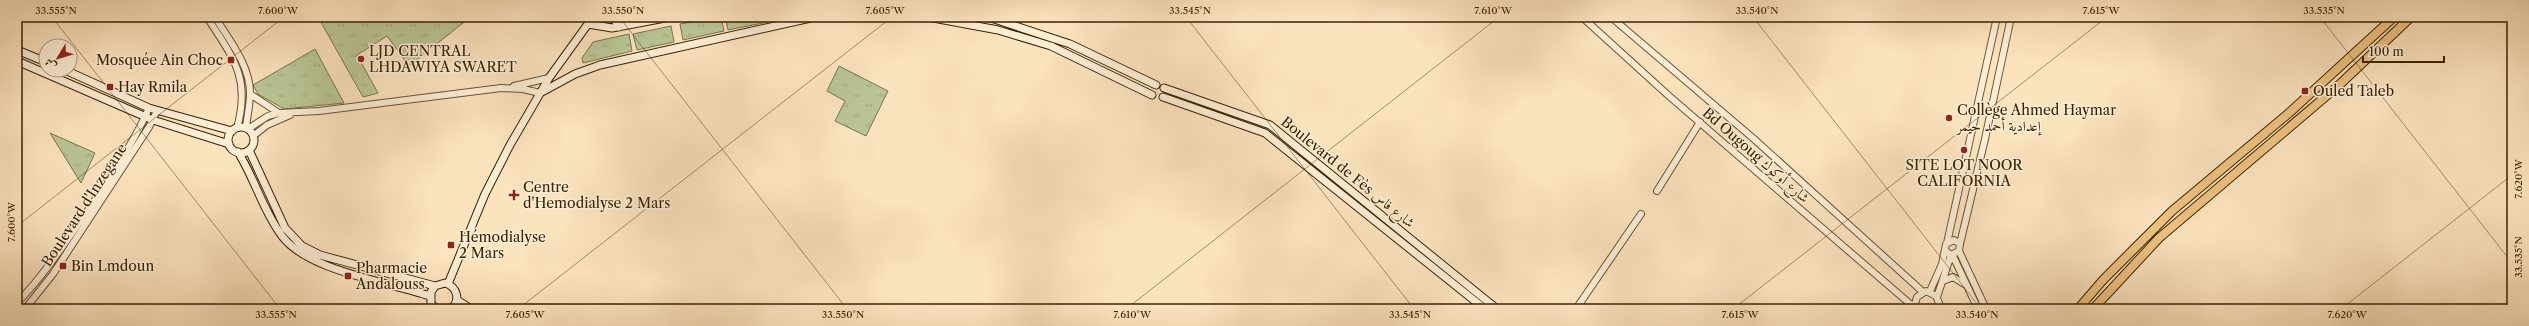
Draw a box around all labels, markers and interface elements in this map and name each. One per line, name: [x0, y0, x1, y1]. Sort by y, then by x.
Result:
text: 33.555°N: [35, 4, 77, 17]
text: 7.600°W: [258, 4, 299, 17]
text: 33.550°N: [602, 4, 644, 17]
text: 7.605°W: [866, 4, 906, 17]
text: 33.545°N: [1169, 4, 1211, 17]
text: 7.610°W: [1474, 4, 1513, 17]
text: 33.540°N: [1736, 4, 1778, 17]
text: 7.615°W: [2083, 4, 2120, 17]
text: 33.535°N: [2303, 4, 2345, 17]
north arrow: [38, 38, 78, 78]
scale bar: [2363, 38, 2444, 64]
place label: LJD CENTRAL LHDAWIYA SWARET: [369, 42, 517, 76]
text: 100 m: [2369, 44, 2404, 59]
place label: Mosquée Ain Choc: [96, 51, 223, 69]
marker: LJD CENTRAL LHDAWIYA SWARET: [356, 54, 366, 64]
text: ش: [41, 55, 59, 73]
marker: Mosquée Ain Choc: [226, 55, 236, 65]
place label: Hay Rmila: [118, 78, 188, 96]
marker: Hay Rmila: [105, 82, 115, 92]
place label: Ouled Taleb: [2313, 82, 2394, 100]
marker: Ouled Taleb: [2300, 86, 2310, 96]
place label: Collège Ahmed Haymar إعدادية أحمد حيمر: [1955, 101, 2116, 136]
street label: Bd Ougoug شارع أوكوك: [1697, 103, 1814, 209]
street label: Boulevard de Fès شارع فاس: [1276, 113, 1419, 234]
marker: Collège Ahmed Haymar إعدادية أحمد حيمر: [1944, 113, 1954, 123]
street label: Boulevard d'Inzegane: [37, 140, 131, 270]
marker: SITE LOT NOOR CALIFORNIA: [1959, 145, 1969, 155]
place label: SITE LOT NOOR CALIFORNIA: [1906, 156, 2023, 190]
text: 7.620°W: [2512, 158, 2525, 199]
place label: Centre d'Hemodialyse 2 Mars: [523, 178, 670, 212]
marker: Centre d'Hemodialyse 2 Mars: [508, 189, 520, 201]
text: 7.600°W: [5, 201, 18, 242]
place label: Hémodialyse 2 Mars: [459, 228, 546, 262]
text: 33.535°N: [2512, 236, 2525, 278]
marker: Hémodialyse 2 Mars: [446, 240, 456, 250]
place label: Bin Lmdoun: [71, 257, 154, 275]
place label: Pharmacie Andalouss: [355, 259, 427, 293]
marker: Bin Lmdoun: [58, 261, 68, 271]
marker: Pharmacie Andalouss: [343, 271, 353, 281]
text: 33.555°N: [255, 308, 297, 321]
text: 7.605°W: [506, 308, 546, 321]
text: 33.550°N: [822, 308, 864, 321]
text: 7.610°W: [1113, 308, 1152, 321]
text: 33.545°N: [1389, 308, 1431, 321]
text: 7.615°W: [1722, 308, 1759, 321]
text: 33.540°N: [1956, 308, 1998, 321]
text: 7.620°W: [2327, 308, 2368, 321]

